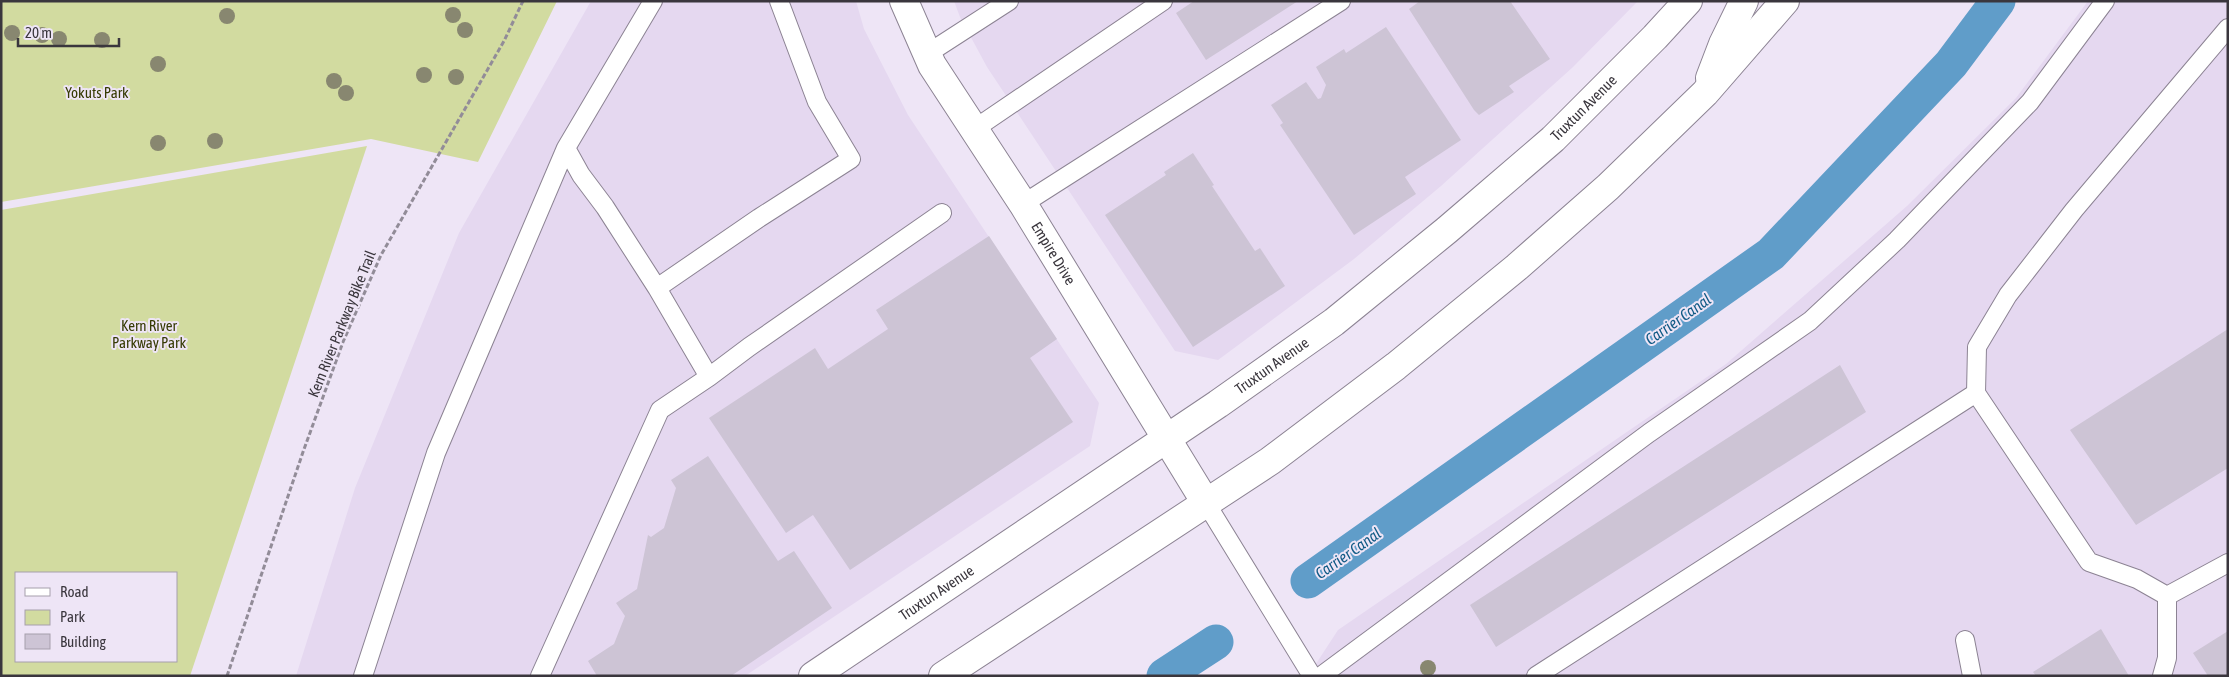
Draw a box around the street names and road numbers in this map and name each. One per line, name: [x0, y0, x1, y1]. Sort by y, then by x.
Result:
street label: Truxtun Avenue: [1547, 71, 1620, 144]
street label: Empire Drive: [1028, 219, 1079, 288]
street label: Kern River Parkway Bike Trail: [304, 248, 379, 400]
street label: Truxtun Avenue: [1232, 334, 1312, 397]
street label: Truxtun Avenue: [896, 561, 977, 624]

